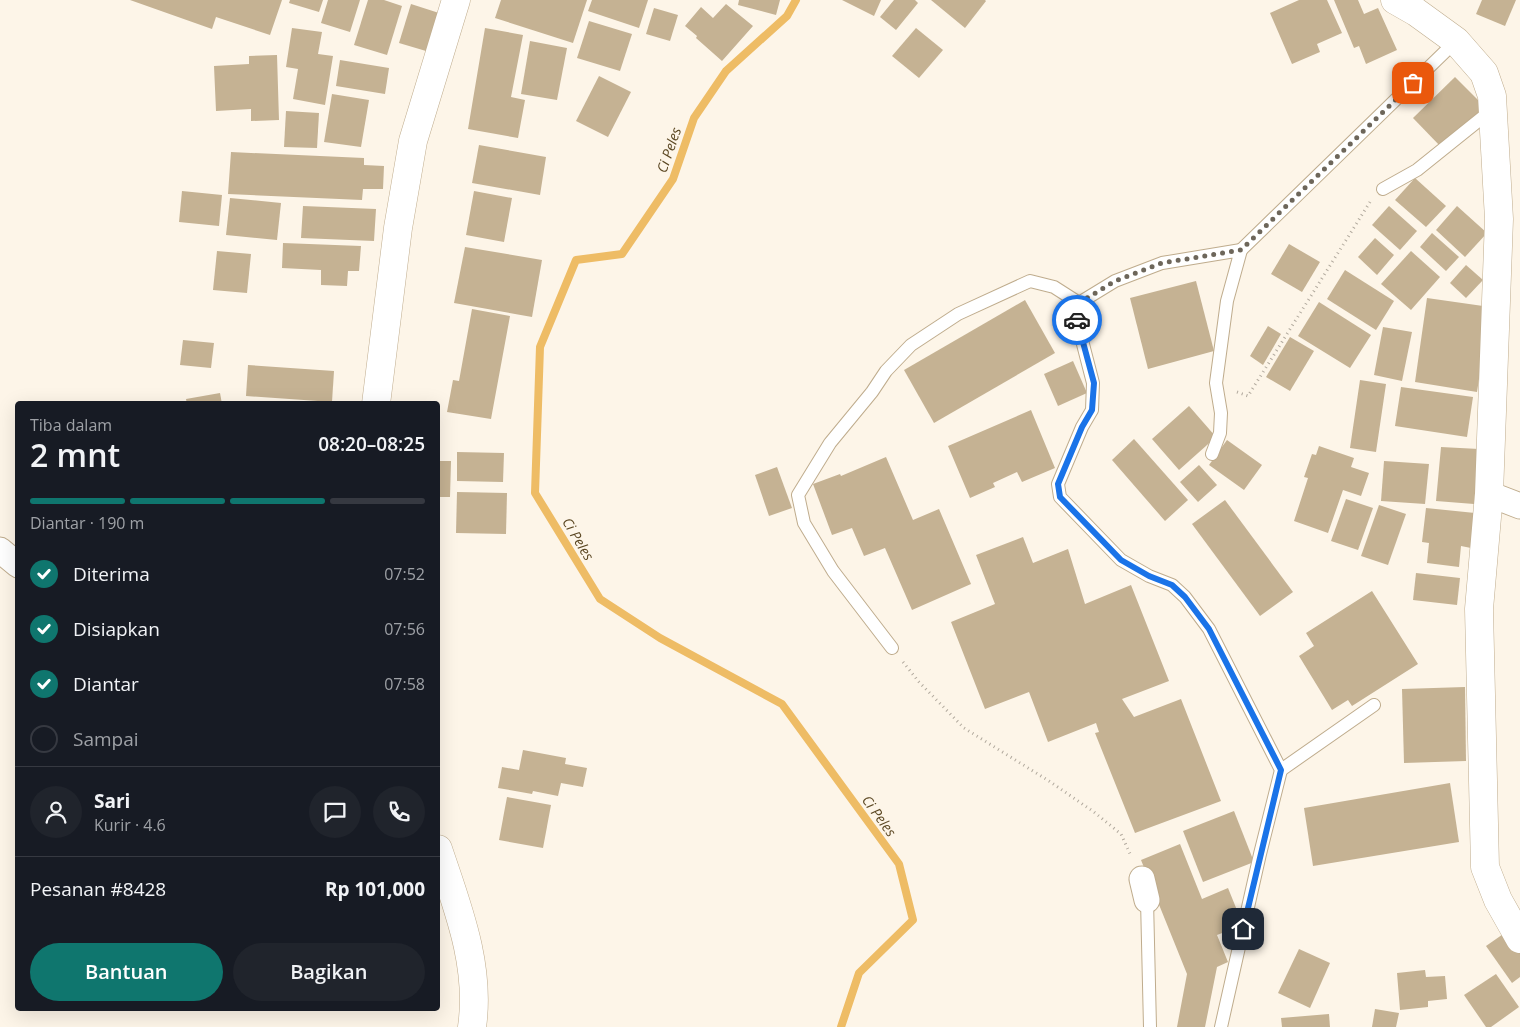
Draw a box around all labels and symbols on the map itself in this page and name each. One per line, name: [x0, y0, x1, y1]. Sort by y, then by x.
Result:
pin: [1392, 62, 1434, 104]
water label: Ci Peles: [652, 125, 685, 175]
courier: [1052, 295, 1102, 345]
water label: Ci Peles: [558, 514, 599, 564]
water label: Ci Peles: [858, 791, 901, 840]
pin: [1222, 908, 1264, 950]

